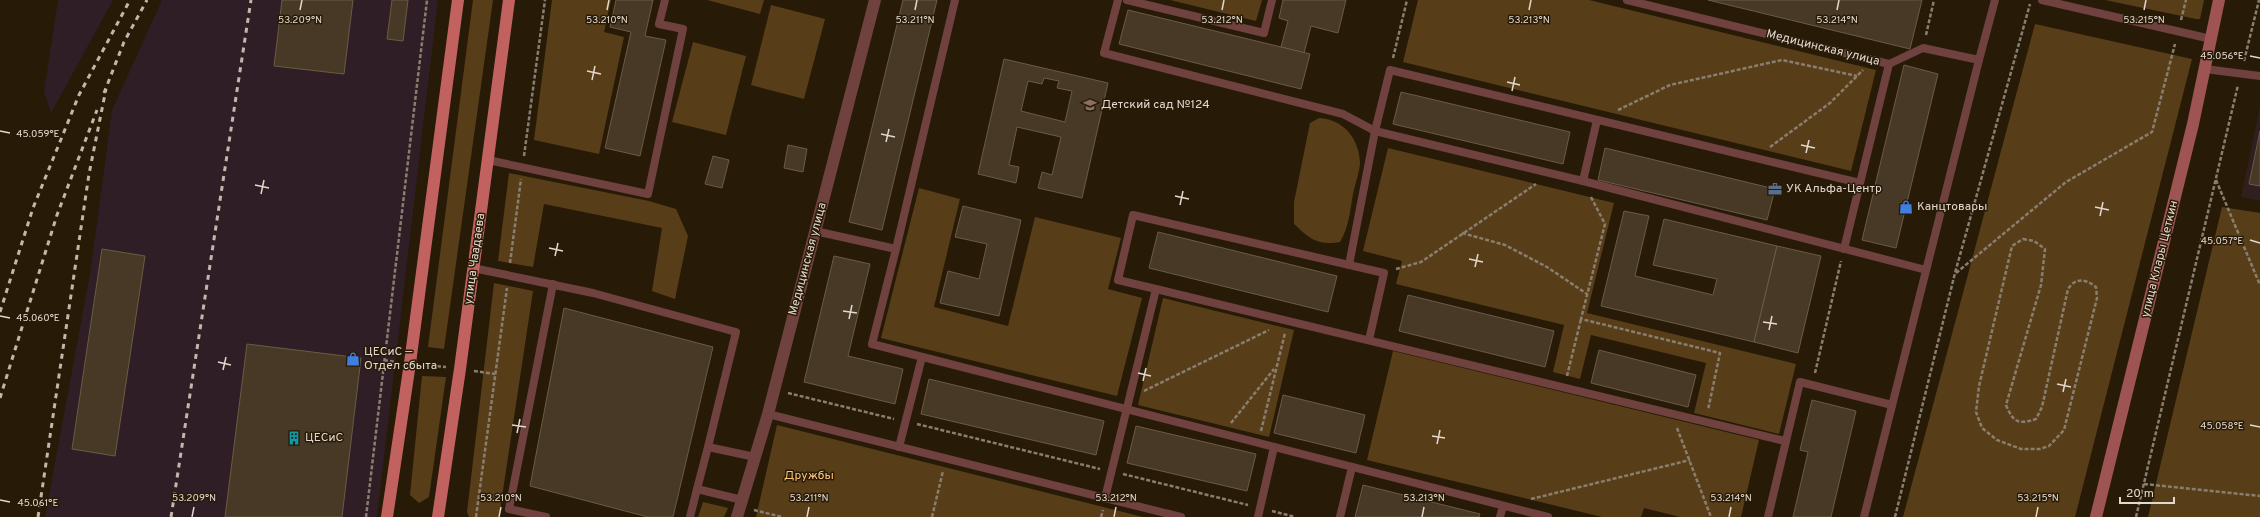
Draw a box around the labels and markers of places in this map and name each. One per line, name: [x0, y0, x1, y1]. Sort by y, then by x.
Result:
school or university icon: Детский сад №124: [1082, 97, 1098, 113]
place label: Детский сад №124: [1101, 97, 1210, 113]
office icon: УК Альфа-Центр: [1767, 181, 1783, 197]
place label: УК Альфа-Центр: [1786, 181, 1882, 197]
shop icon: Канцтовары: [1898, 199, 1914, 215]
place label: Канцтовары: [1917, 199, 1987, 215]
place label: ЦЕСиС — Отдел сбыта: [364, 344, 437, 374]
shop icon: ЦЕСиС — Отдел сбыта: [345, 351, 361, 367]
building icon: ЦЕСиС: [286, 430, 302, 446]
place label: ЦЕСиС: [305, 430, 344, 446]

